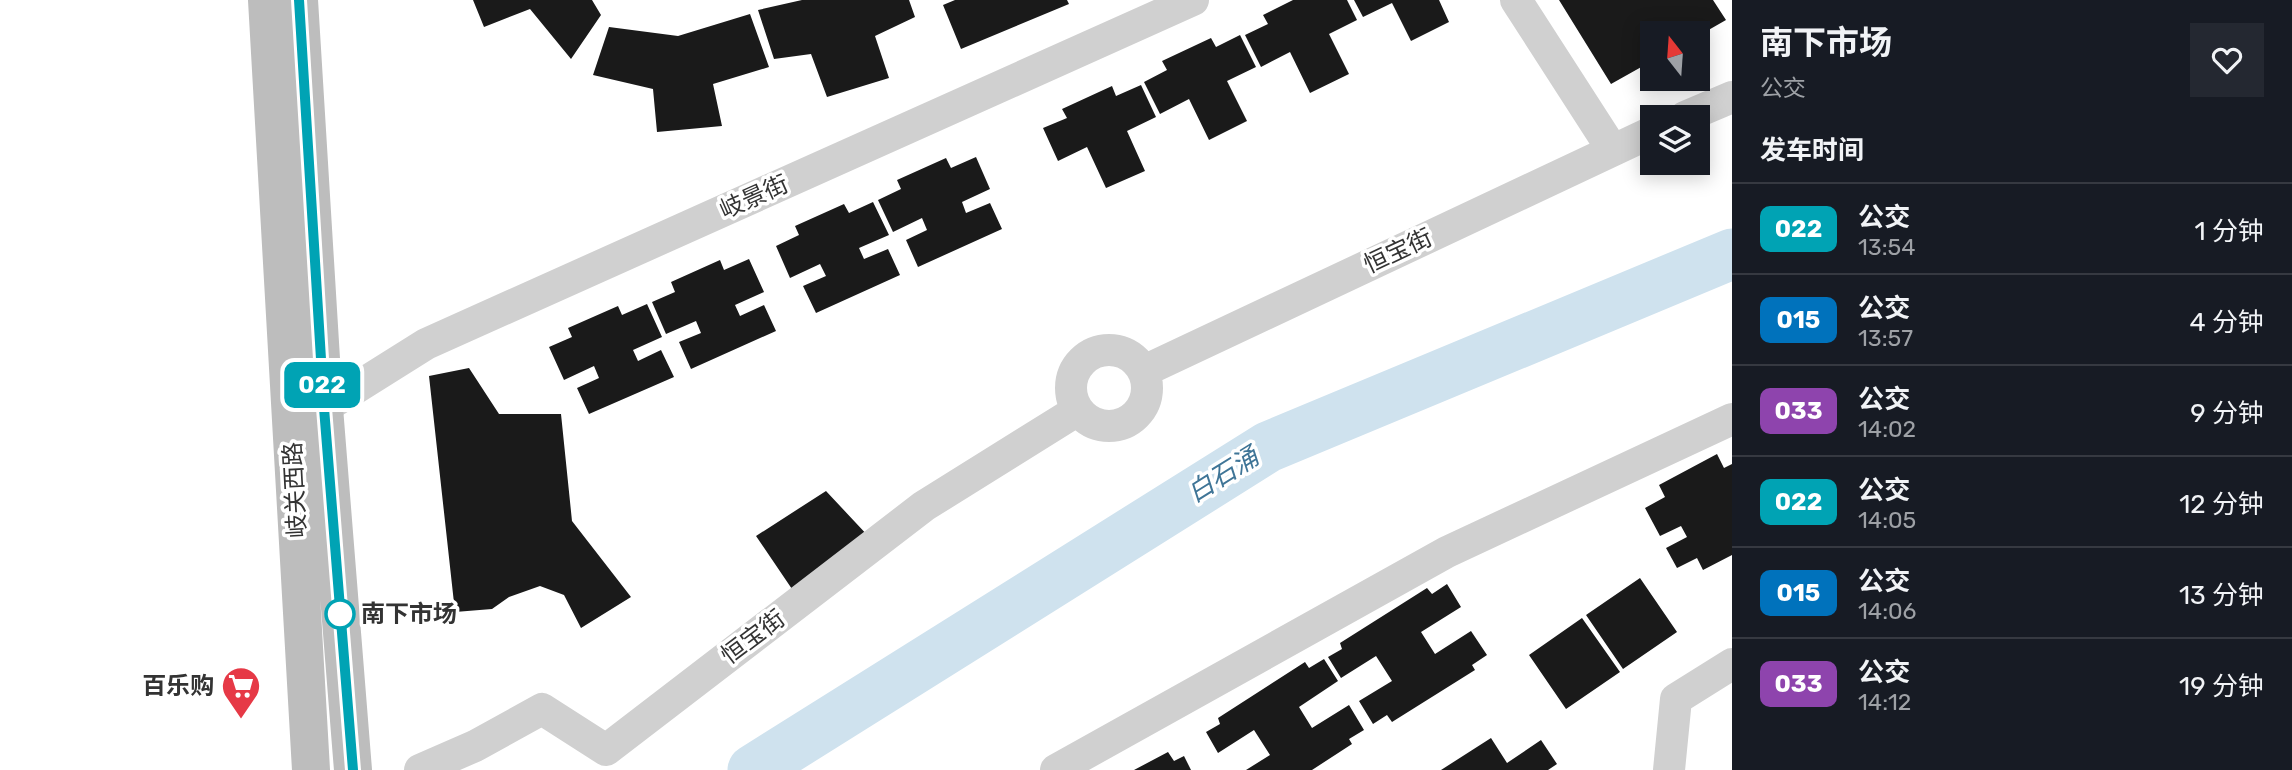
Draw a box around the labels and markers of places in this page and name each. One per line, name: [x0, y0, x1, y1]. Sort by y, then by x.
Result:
marker: 南下市场: [325, 599, 355, 629]
place label: 南下市场: [361, 600, 457, 628]
supermarket icon: 百乐购: [220, 665, 262, 720]
place label: 百乐购: [142, 672, 214, 700]

